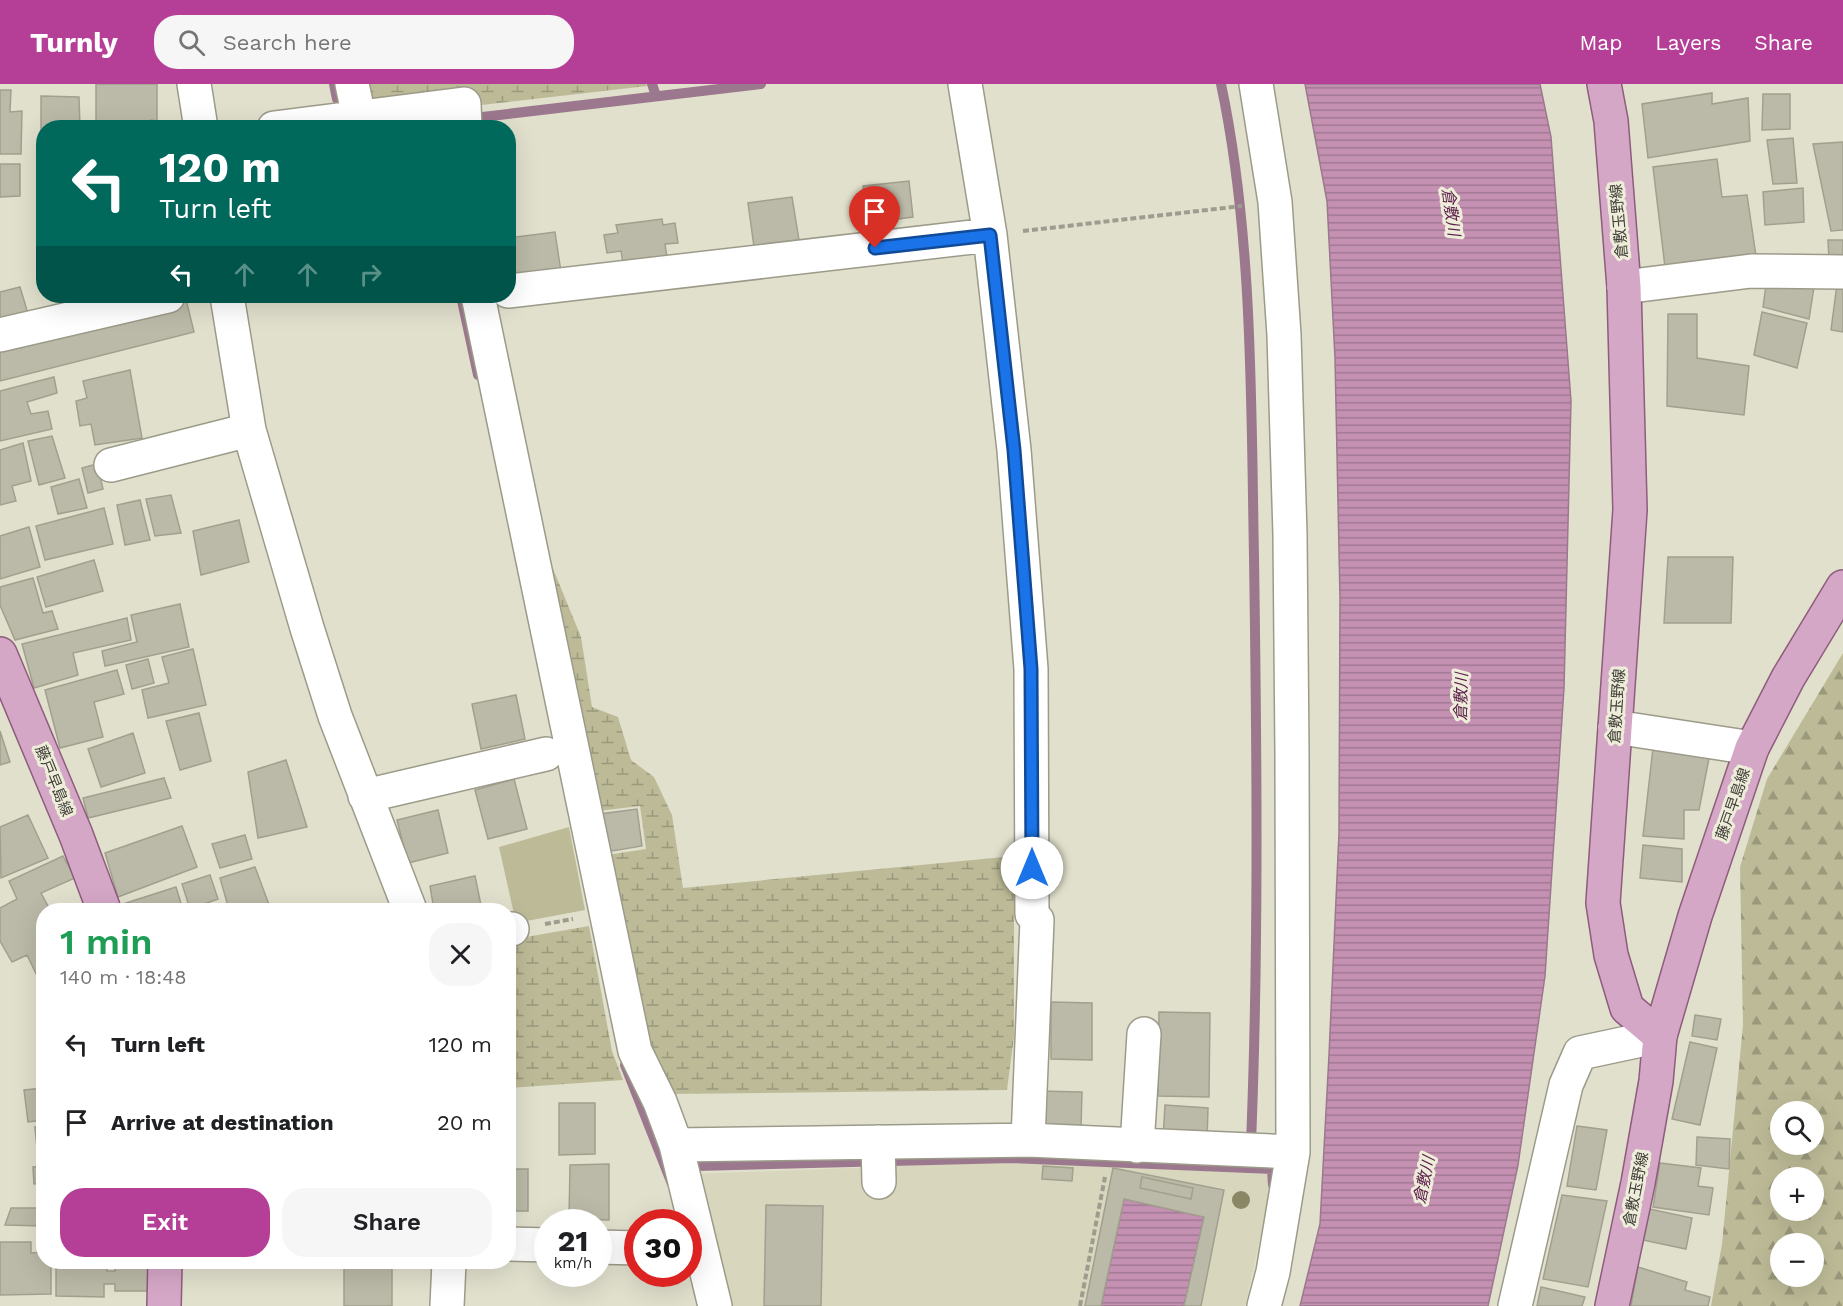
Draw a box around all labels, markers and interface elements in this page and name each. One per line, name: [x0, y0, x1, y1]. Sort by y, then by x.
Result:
search box: [154, 15, 574, 69]
text: Turnly: [30, 26, 118, 59]
icon: search: [175, 26, 208, 59]
text: Search here: [223, 30, 352, 55]
text: Map: [1579, 30, 1622, 55]
text: Layers: [1655, 30, 1721, 55]
text: Share: [1754, 30, 1813, 55]
text: 120 m: [159, 143, 281, 192]
icon: left: [60, 144, 138, 222]
street label: 倉敷玉野線: [1607, 183, 1631, 259]
pin: [849, 186, 900, 248]
water label: 倉敷川: [1438, 187, 1464, 239]
text: Turn left: [159, 193, 271, 225]
icon: arrive: [858, 195, 891, 228]
icon: left: [165, 258, 198, 291]
icon: ahead: [228, 258, 261, 291]
icon: ahead: [291, 258, 324, 291]
icon: right: [354, 258, 387, 291]
street label: 倉敷玉野線: [1605, 668, 1629, 744]
water label: 倉敷川: [1451, 671, 1471, 721]
street label: 藤戸早島線: [32, 743, 76, 819]
street label: 藤戸早島線: [1712, 766, 1754, 842]
position arrow: [1000, 836, 1064, 900]
text: 1 min: [60, 921, 152, 963]
button: close: [429, 923, 492, 986]
text: 140 m · 18:48: [60, 965, 187, 989]
icon: left: [60, 1028, 93, 1061]
text: Turn left: [111, 1032, 205, 1057]
text: 120 m: [428, 1032, 492, 1057]
map controls: [1770, 1101, 1824, 1287]
button: search: [1770, 1101, 1824, 1155]
icon: arrive: [60, 1106, 93, 1139]
text: Arrive at destination: [111, 1110, 334, 1135]
text: 20 m: [437, 1110, 492, 1135]
street label: 倉敷玉野線: [1620, 1150, 1652, 1228]
water label: 倉敷川: [1410, 1153, 1439, 1205]
button: +: [1770, 1167, 1824, 1221]
button: Exit: [60, 1188, 270, 1257]
button: Share: [282, 1188, 492, 1257]
speed limit sign: 30: [624, 1209, 702, 1287]
text: 21: [558, 1223, 588, 1258]
button: −: [1770, 1233, 1824, 1287]
text: km/h: [554, 1254, 592, 1272]

